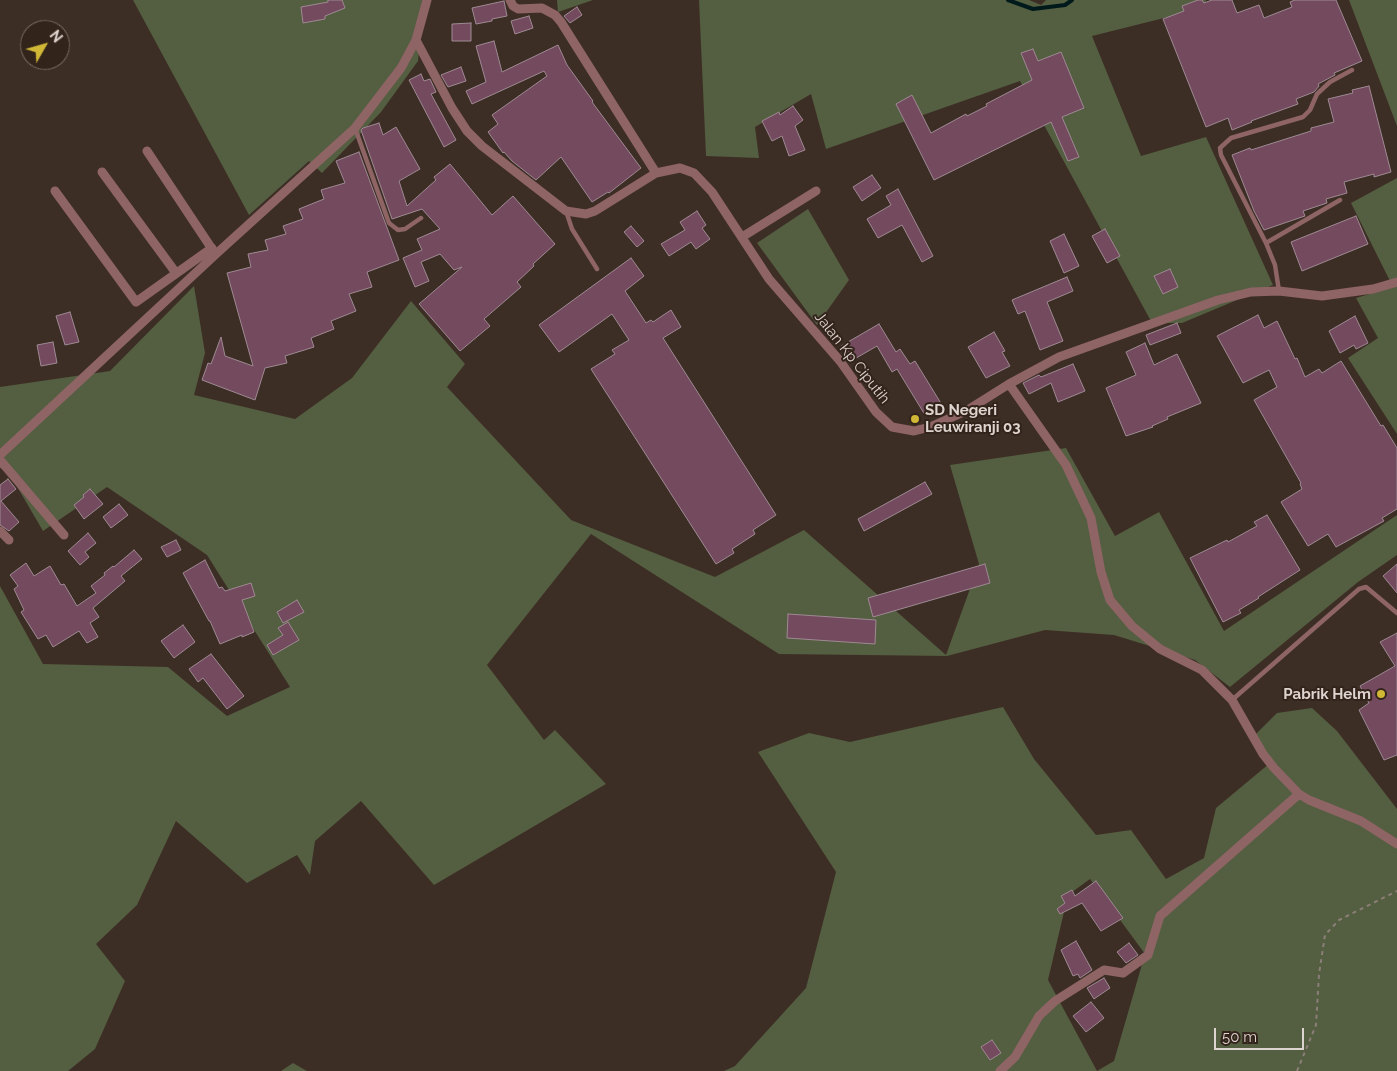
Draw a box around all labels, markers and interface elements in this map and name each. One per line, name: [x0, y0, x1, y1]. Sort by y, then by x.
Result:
north arrow: [20, 20, 70, 70]
text: N: [46, 27, 66, 46]
street label: Jalan Kp Ciputih: [811, 308, 893, 408]
place label: SD Negeri Leuwiranji 03: [925, 401, 1021, 436]
marker: SD Negeri Leuwiranji 03: [909, 413, 921, 425]
place label: Pabrik Helm: [1283, 685, 1371, 703]
marker: Pabrik Helm: [1375, 688, 1387, 700]
scale bar: [1217, 1018, 1307, 1050]
text: 50 m: [1222, 1028, 1257, 1046]

